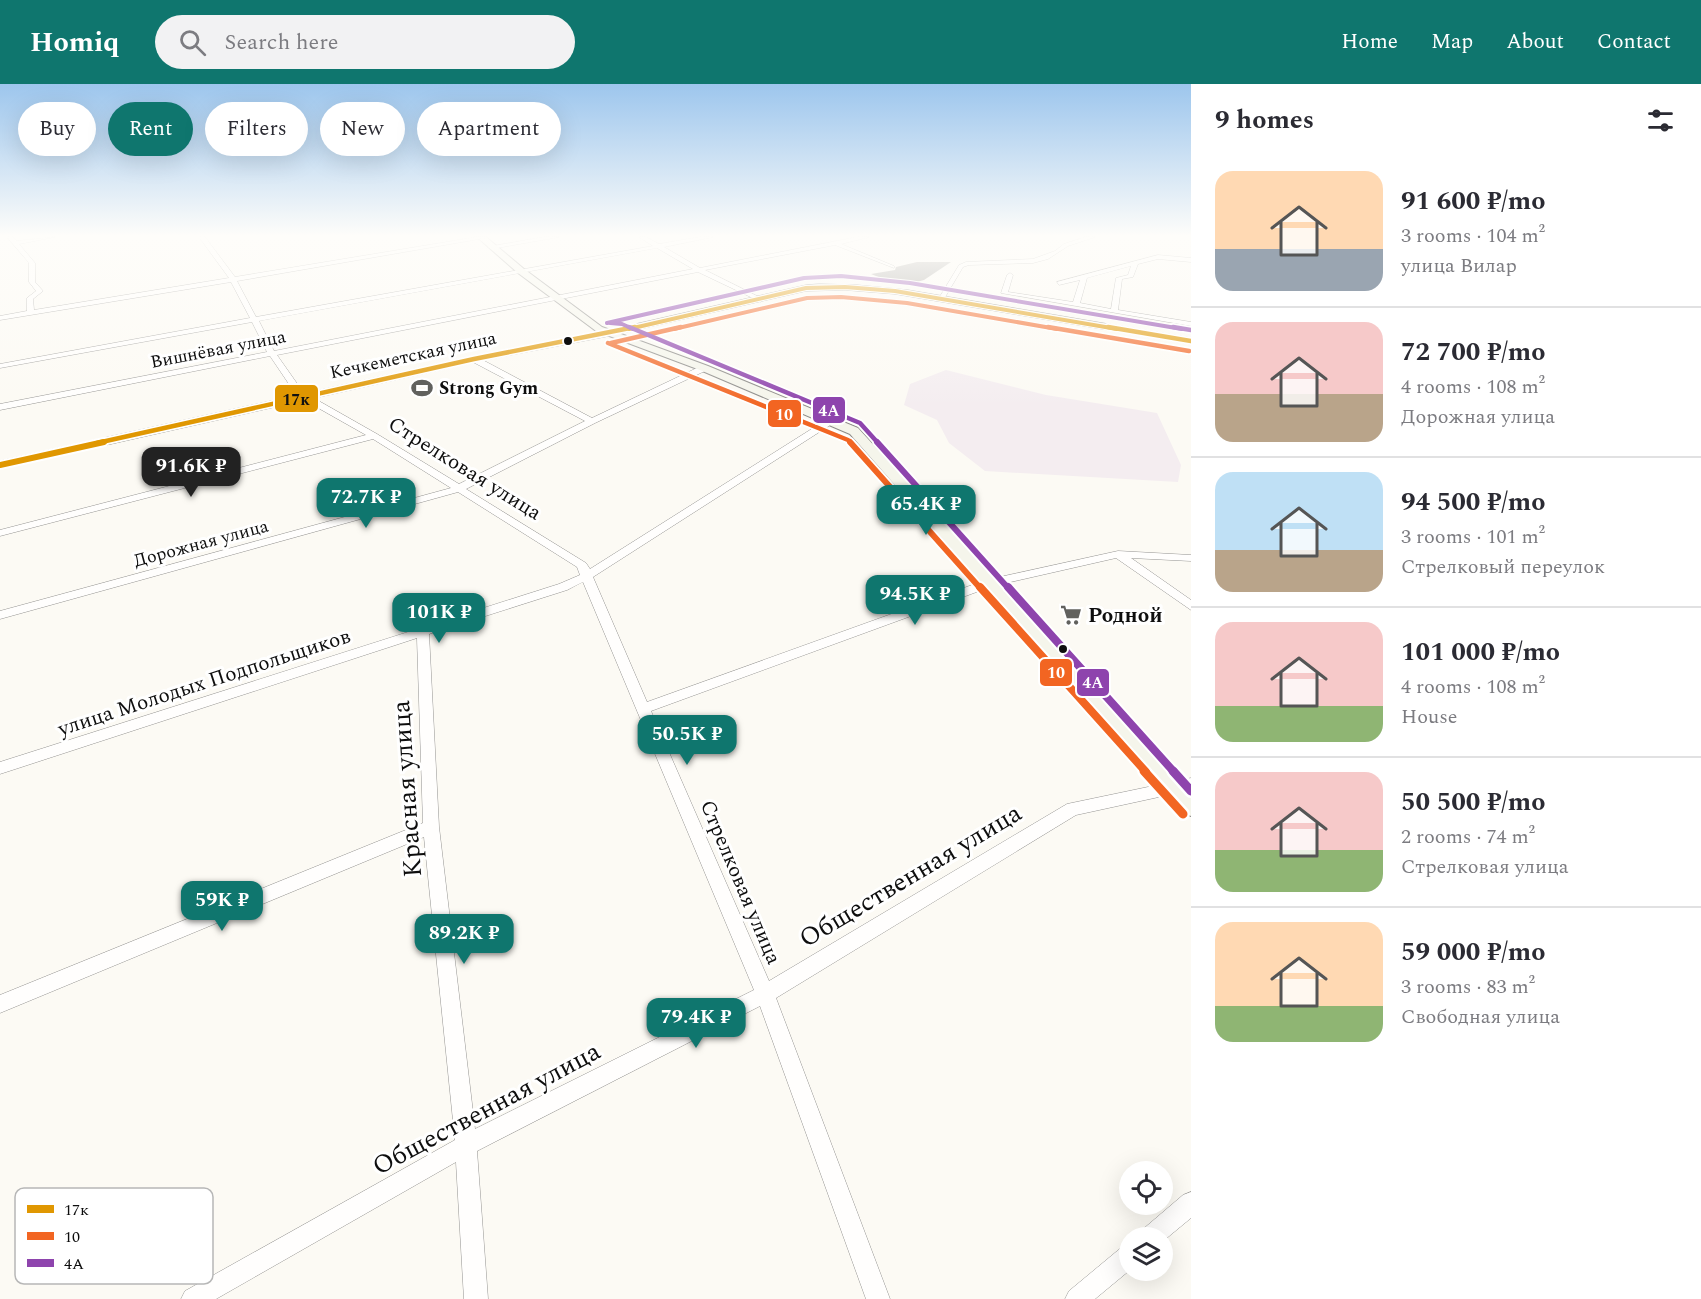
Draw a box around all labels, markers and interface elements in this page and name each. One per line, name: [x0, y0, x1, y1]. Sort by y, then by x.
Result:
search box: [155, 15, 575, 69]
text: Homiq: [30, 21, 119, 64]
icon: search: [176, 26, 209, 59]
text: Search here: [224, 26, 339, 59]
text: Home: [1341, 26, 1398, 58]
text: Map: [1431, 26, 1473, 58]
text: About: [1506, 26, 1564, 58]
text: Contact: [1597, 26, 1671, 58]
text: 9 homes: [1215, 100, 1314, 140]
chip: Buy: [18, 102, 96, 156]
chip: Rent: [108, 102, 193, 156]
chip: Filters: [205, 102, 308, 156]
chip: New: [320, 102, 405, 156]
chip: Apartment: [417, 102, 561, 156]
icon: filters: [1644, 104, 1677, 137]
text: 91 600 ₽/mo: [1401, 181, 1545, 221]
icon: home: [1263, 195, 1335, 267]
text: 3 rooms · 104 m²: [1401, 221, 1545, 251]
text: улица Вилар: [1401, 251, 1517, 281]
street label: Вишнёвая улица: [148, 323, 288, 376]
street label: Кечкеметская улица: [327, 325, 499, 386]
text: 72 700 ₽/mo: [1401, 332, 1545, 372]
unlabelled marker: [562, 335, 574, 347]
icon: home: [1263, 346, 1335, 418]
text: 4 rooms · 108 m²: [1401, 372, 1545, 402]
place label: Strong Gym: [439, 375, 538, 402]
sports icon: Strong Gym: [410, 376, 434, 400]
line badge: 17к: [274, 384, 319, 413]
text: 17к: [282, 388, 310, 412]
line badge: 4А: [812, 396, 846, 424]
line badge: 10: [767, 399, 802, 428]
text: 4А: [818, 399, 840, 423]
text: Дорожная улица: [1401, 402, 1555, 432]
text: 10: [775, 403, 793, 427]
street label: Стрелковая улица: [381, 409, 548, 529]
pin: 91.6K ₽: [136, 447, 246, 498]
text: 91.6K ₽: [156, 451, 226, 481]
pin: 72.7K ₽: [311, 478, 421, 529]
text: 72.7K ₽: [331, 482, 401, 512]
text: 94 500 ₽/mo: [1401, 482, 1545, 522]
pin: 65.4K ₽: [871, 485, 981, 536]
text: 65.4K ₽: [891, 489, 961, 519]
icon: home: [1263, 496, 1335, 568]
street label: Дорожная улица: [131, 512, 272, 574]
text: 3 rooms · 101 m²: [1401, 522, 1545, 552]
text: Стрелковый переулок: [1401, 552, 1605, 582]
pin: 94.5K ₽: [860, 575, 970, 626]
text: 94.5K ₽: [880, 579, 950, 609]
pin: 101K ₽: [390, 593, 488, 644]
text: 101K ₽: [406, 597, 472, 627]
place label: Родной: [1088, 600, 1163, 632]
supermarket icon: Родной: [1059, 603, 1083, 627]
street label: улица Молодых Подпольщиков: [53, 620, 355, 746]
text: 101 000 ₽/mo: [1401, 632, 1560, 672]
unlabelled marker: [1057, 643, 1069, 655]
icon: home: [1263, 646, 1335, 718]
line badge: 10: [1039, 658, 1073, 687]
text: 10: [1047, 661, 1065, 685]
line badge: 4А: [1076, 668, 1110, 697]
text: 4А: [1082, 671, 1104, 695]
text: 4 rooms · 108 m²: [1401, 672, 1545, 702]
street label: Красная улица: [381, 699, 433, 879]
text: House: [1401, 702, 1458, 732]
pin: 50.5K ₽: [632, 715, 742, 766]
text: 50.5K ₽: [652, 719, 722, 749]
text: 50 500 ₽/mo: [1401, 782, 1545, 822]
street label: Общественная улица: [791, 793, 1030, 958]
street label: Стрелковая улица: [691, 795, 789, 970]
icon: home: [1263, 796, 1335, 868]
text: 2 rooms · 74 m²: [1401, 822, 1535, 852]
text: Стрелковая улица: [1401, 852, 1569, 882]
pin: 59K ₽: [180, 881, 264, 932]
text: 59K ₽: [195, 885, 249, 915]
pin: 89.2K ₽: [409, 914, 519, 965]
text: 89.2K ₽: [429, 918, 499, 948]
text: 59 000 ₽/mo: [1401, 932, 1545, 972]
icon: home: [1263, 946, 1335, 1018]
text: 3 rooms · 83 m²: [1401, 972, 1535, 1002]
pin: 79.4K ₽: [641, 998, 751, 1049]
text: 79.4K ₽: [661, 1002, 731, 1032]
text: Свободная улица: [1401, 1002, 1560, 1032]
street label: Общественная улица: [365, 1031, 608, 1186]
map controls: [1119, 1161, 1173, 1281]
button: locate: [1119, 1161, 1173, 1215]
legend: [15, 1188, 213, 1284]
text: 17к: [64, 1198, 89, 1222]
text: 10: [64, 1225, 80, 1249]
button: layers: [1119, 1227, 1173, 1281]
text: 4А: [64, 1252, 84, 1276]

